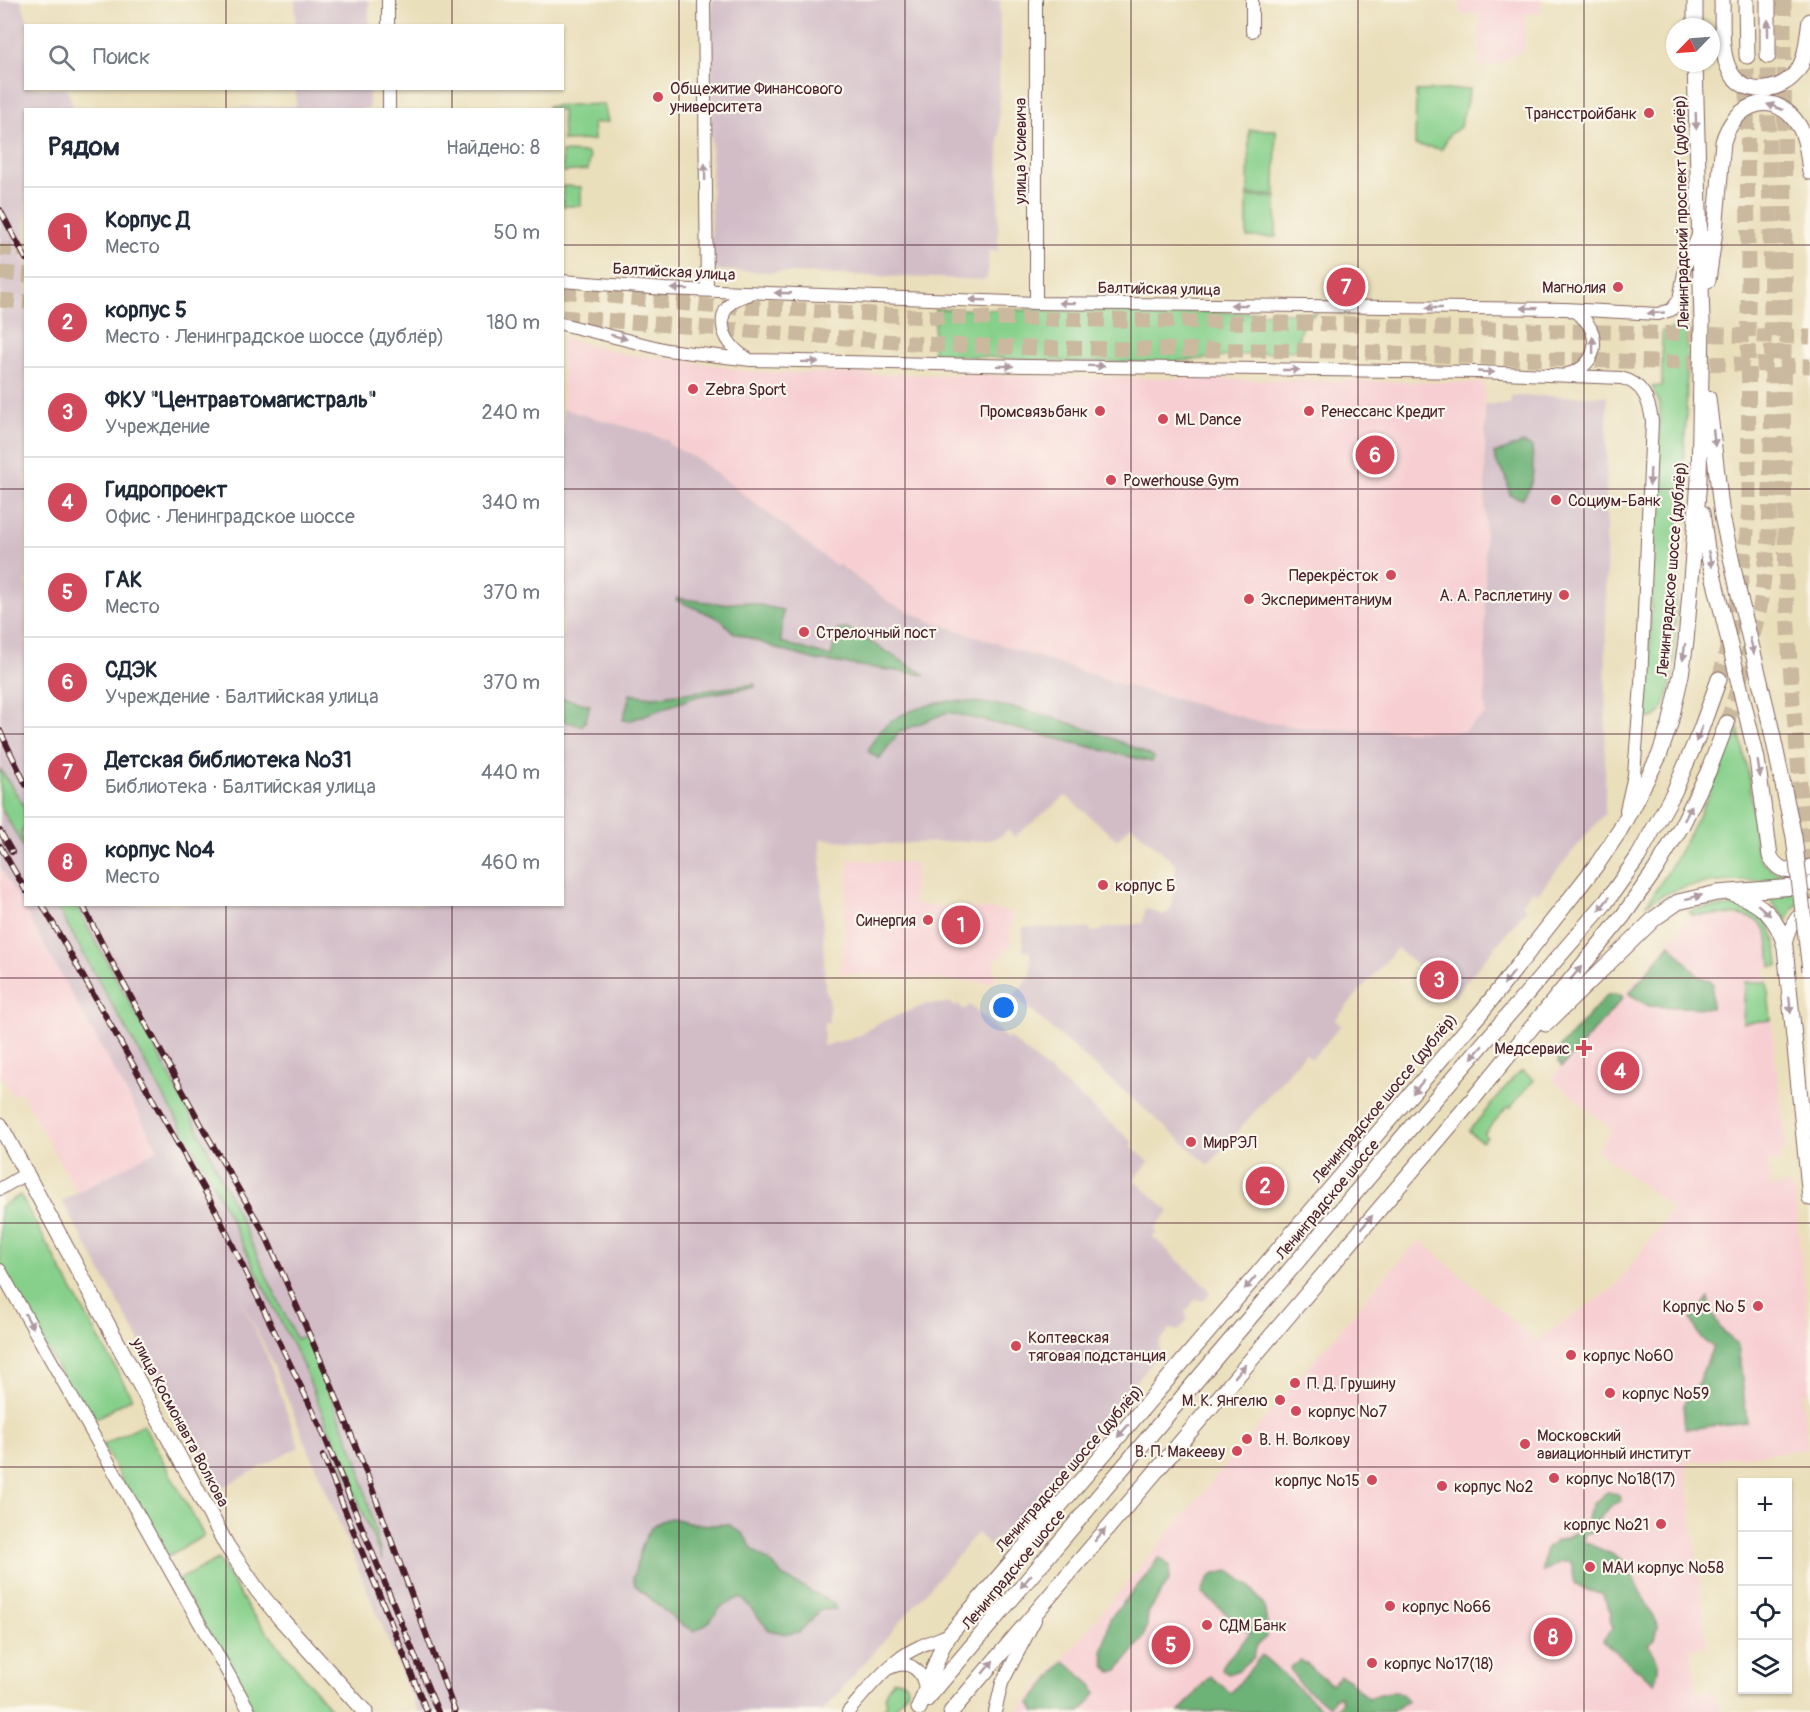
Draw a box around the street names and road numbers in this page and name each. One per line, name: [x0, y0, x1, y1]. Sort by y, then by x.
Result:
street label: Ленинградский проспект (дублёр): [1670, 95, 1694, 330]
street label: улица Усиевича: [1011, 98, 1031, 205]
street label: Балтийская улица: [612, 259, 736, 285]
street label: Балтийская улица: [1097, 278, 1221, 300]
street label: Ленинградское шоссе (дублёр): [1653, 461, 1691, 678]
street label: Ленинградское шоссе (дублёр): [1307, 1010, 1462, 1188]
street label: Ленинградское шоссе: [1271, 1135, 1384, 1265]
street label: улица Космонавта Волкова: [126, 1334, 233, 1511]
street label: Ленинградское шоссе (дублёр): [991, 1381, 1148, 1557]
street label: Ленинградское шоссе: [957, 1505, 1070, 1635]

